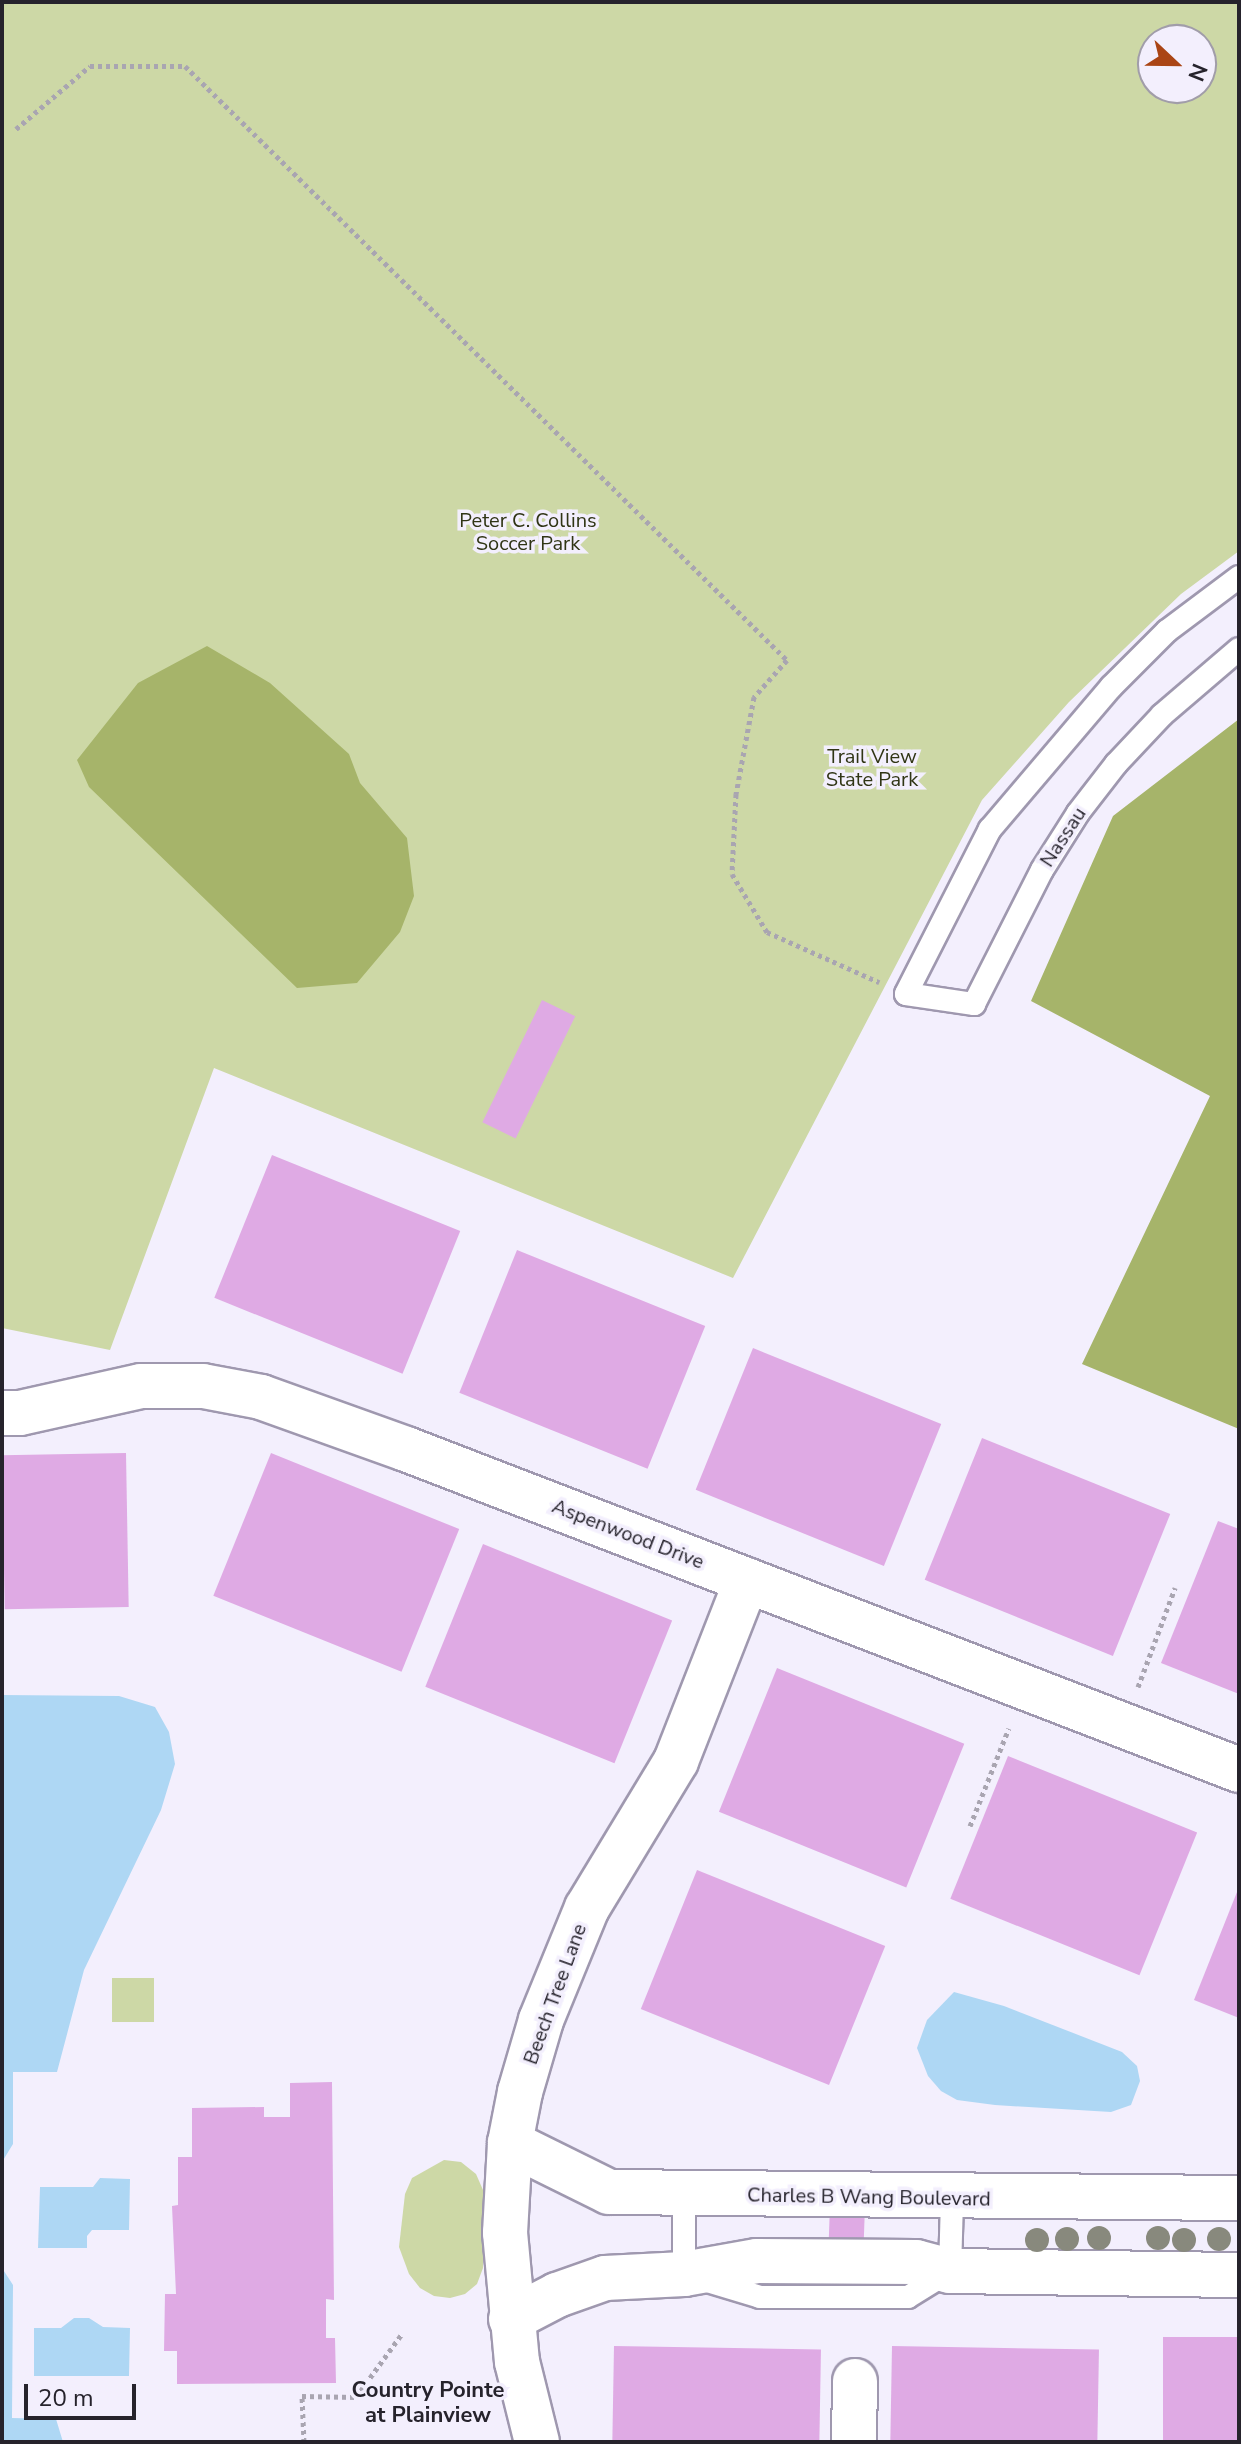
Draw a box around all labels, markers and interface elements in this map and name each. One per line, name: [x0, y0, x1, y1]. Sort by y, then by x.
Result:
north arrow: [1137, 24, 1217, 104]
text: N: [1180, 59, 1214, 85]
park label: Peter C. Collins Soccer Park: [459, 508, 597, 555]
park label: Trail View State Park: [826, 745, 918, 792]
street label: Nassau: [1035, 803, 1091, 871]
street label: Aspenwood Drive: [549, 1494, 707, 1574]
street label: Beech Tree Lane: [518, 1920, 592, 2068]
street label: Charles B Wang Boulevard: [747, 2183, 991, 2211]
scale bar: [28, 2368, 140, 2418]
district label: Country Pointe at Plainview: [352, 2377, 504, 2428]
text: 20 m: [38, 2382, 94, 2414]

